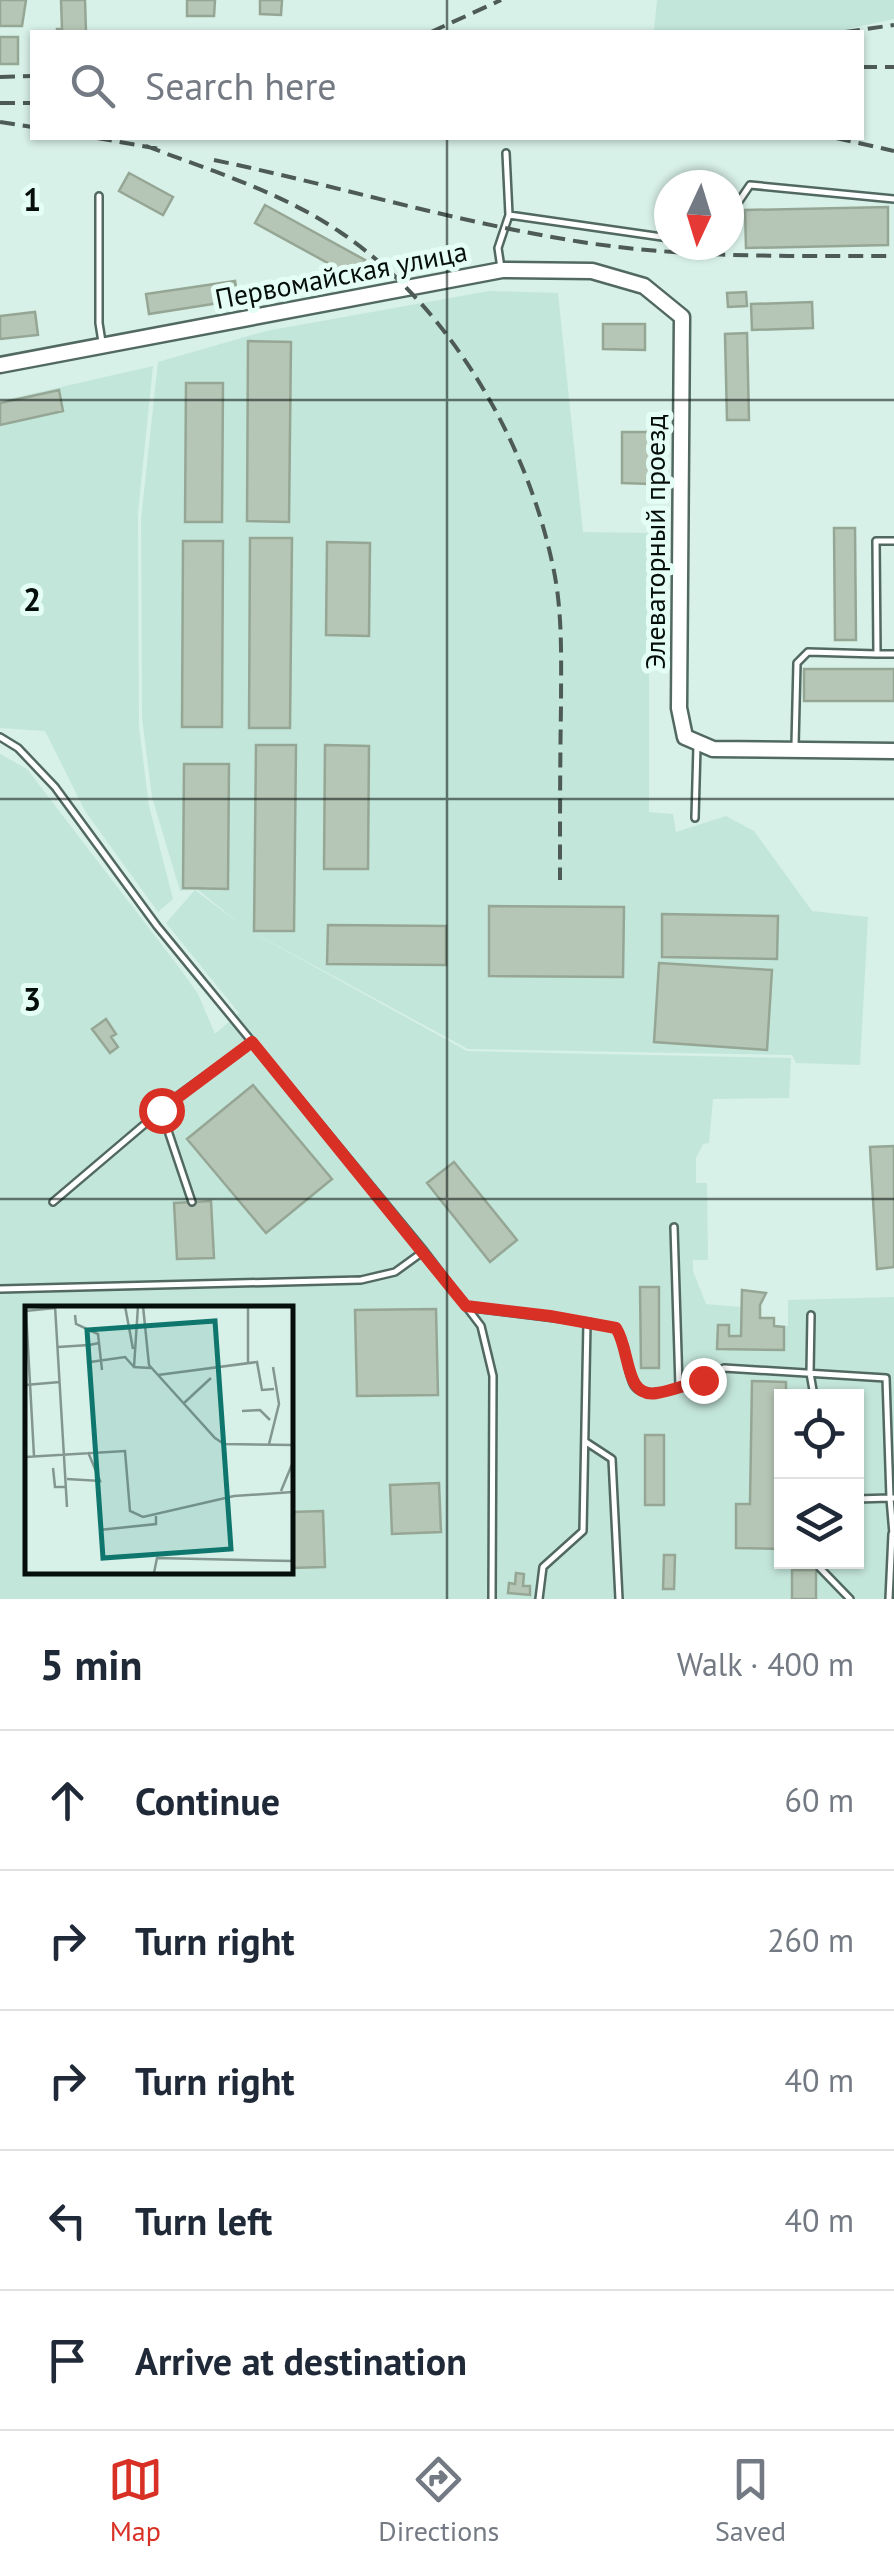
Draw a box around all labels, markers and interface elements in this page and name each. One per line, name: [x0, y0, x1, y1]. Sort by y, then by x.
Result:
search box: [30, 30, 864, 140]
icon: search: [65, 58, 120, 113]
text: Search here: [145, 61, 337, 110]
north arrow: [654, 170, 744, 260]
text: 1: [23, 178, 41, 220]
street label: Первомайская улица: [212, 232, 470, 317]
street label: Элеваторный проезд: [636, 414, 673, 670]
text: 2: [23, 578, 41, 620]
text: 3: [23, 978, 41, 1020]
route start: [139, 1088, 185, 1134]
inset map: [25, 1306, 292, 1574]
route end: [681, 1358, 727, 1404]
map controls: [774, 1389, 864, 1569]
button: locate: [774, 1389, 864, 1479]
button: layers: [774, 1479, 864, 1569]
text: 5 min: [40, 1637, 142, 1692]
text: Walk · 400 m: [677, 1643, 854, 1685]
icon: ahead: [40, 1773, 95, 1828]
text: Continue: [135, 1776, 280, 1825]
text: 60 m: [785, 1779, 854, 1821]
icon: right: [40, 1913, 95, 1968]
text: Turn right: [135, 1916, 295, 1965]
text: 260 m: [767, 1919, 854, 1961]
icon: right: [40, 2053, 95, 2108]
text: Turn right: [135, 2056, 295, 2105]
text: 40 m: [785, 2059, 854, 2101]
icon: left: [40, 2193, 95, 2248]
text: Turn left: [135, 2196, 272, 2245]
text: 40 m: [785, 2199, 854, 2241]
icon: arrive: [40, 2333, 95, 2388]
text: Arrive at destination: [135, 2336, 467, 2385]
tab: Map: [108, 2452, 163, 2549]
tab: Directions: [378, 2452, 499, 2549]
tab: Saved: [715, 2452, 786, 2549]

